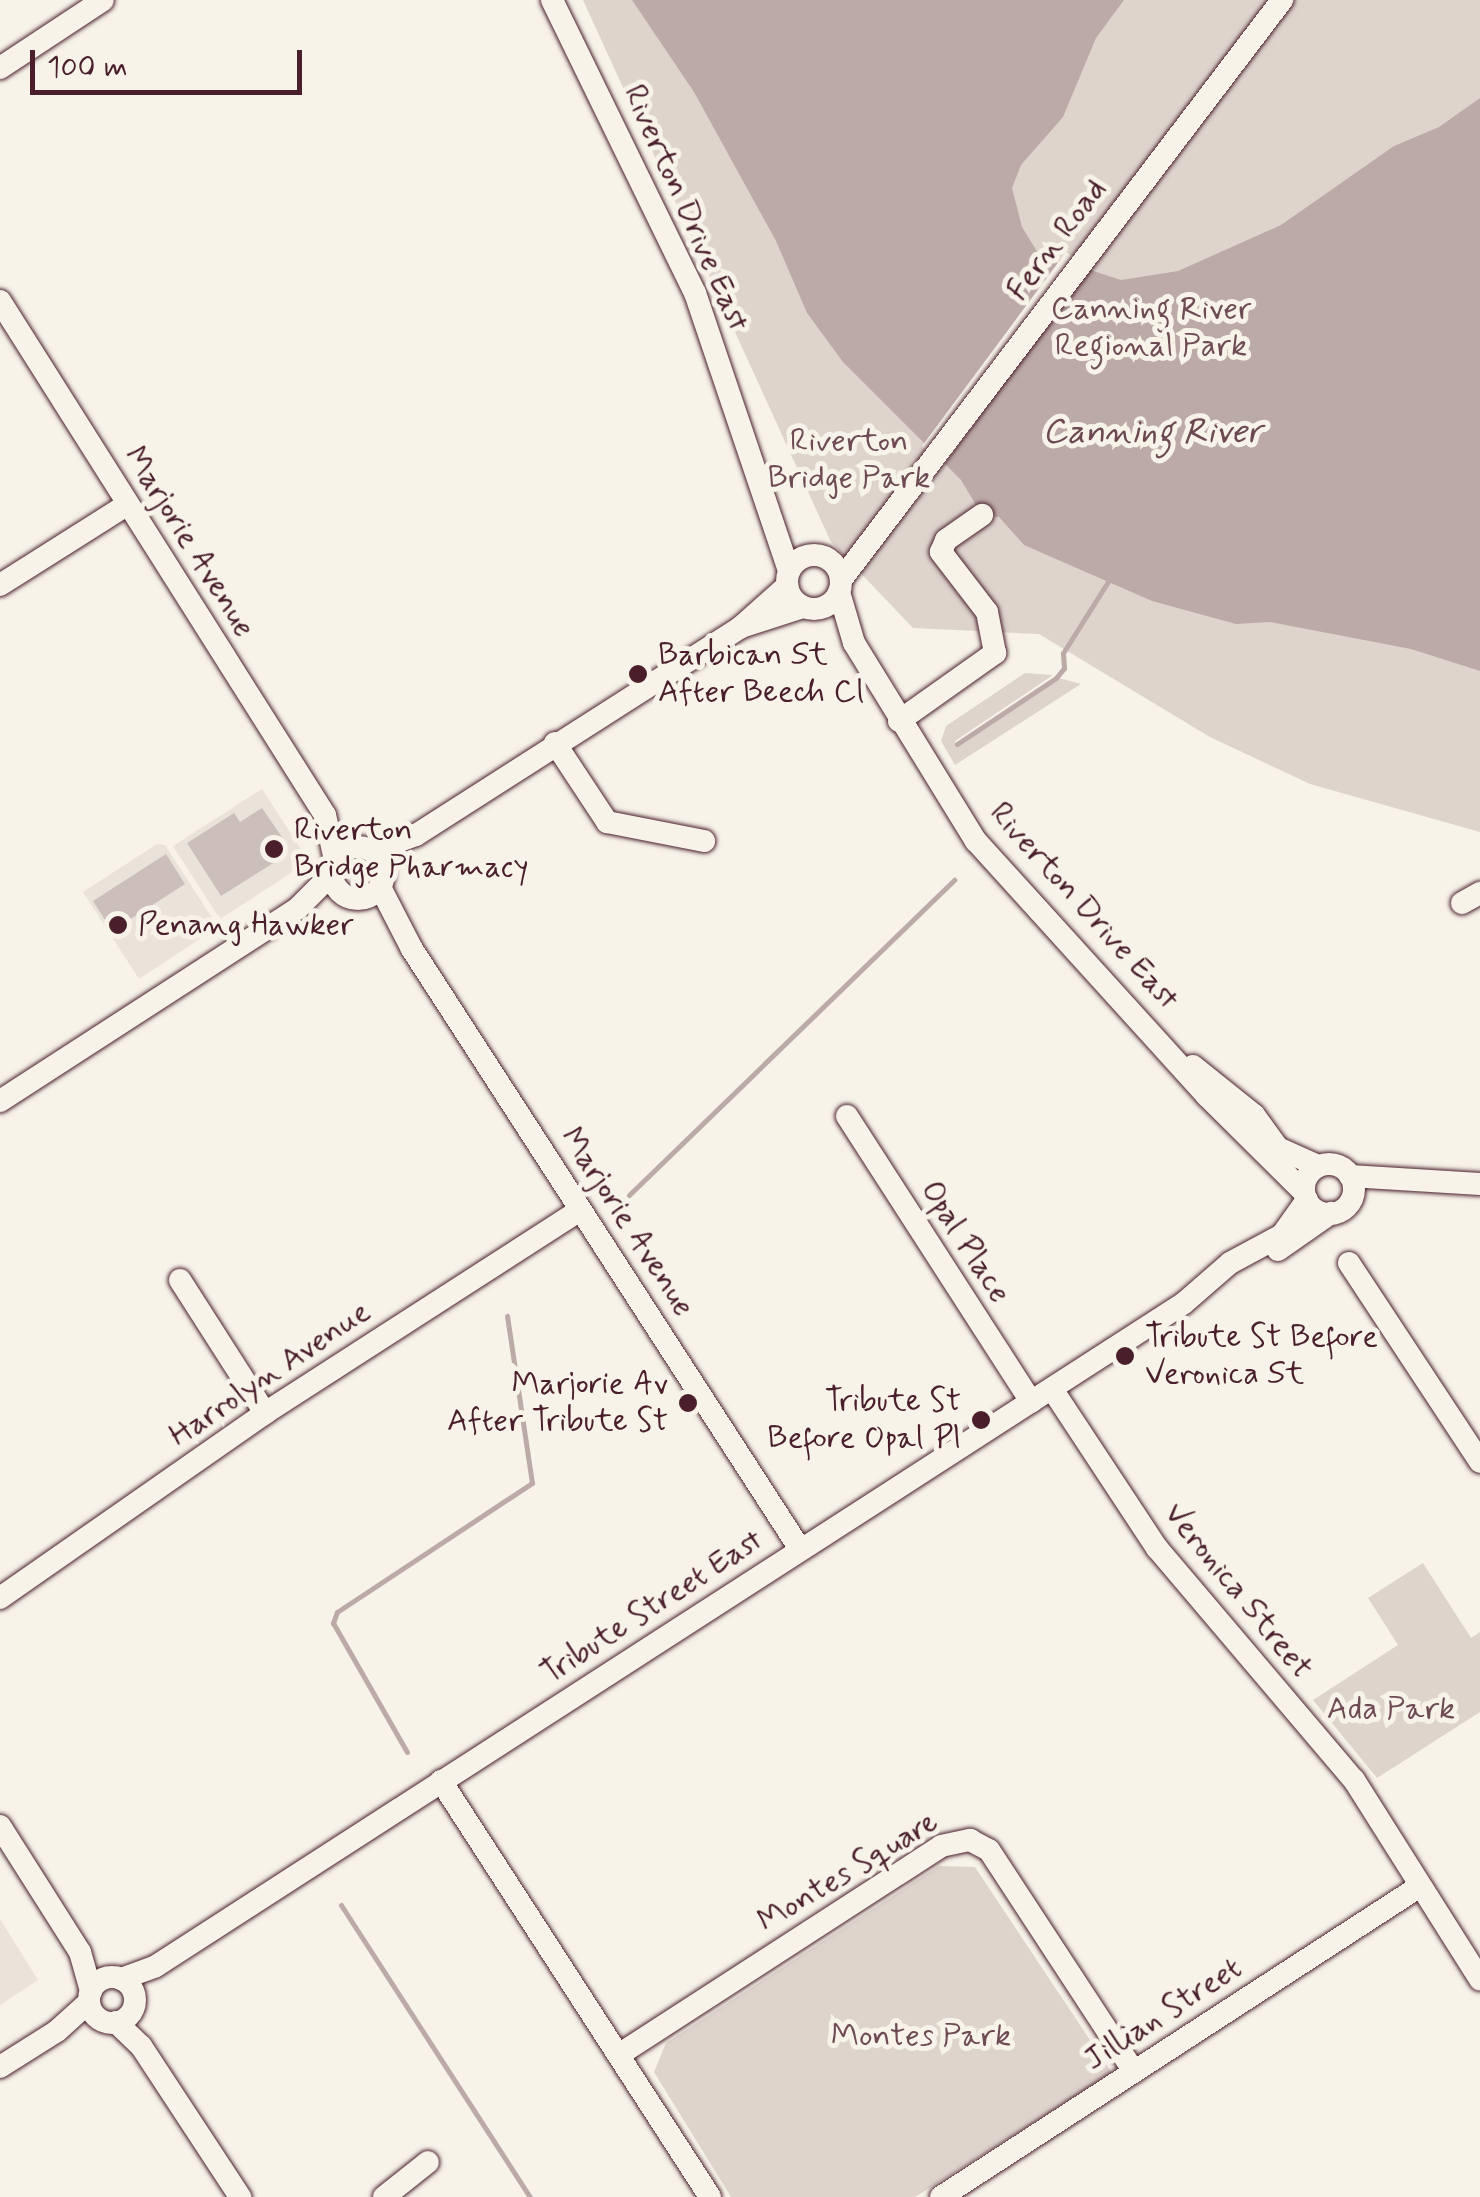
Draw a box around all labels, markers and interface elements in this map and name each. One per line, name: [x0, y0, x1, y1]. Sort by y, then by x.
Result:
scale bar: [35, 30, 308, 92]
text: 100 m: [47, 48, 128, 87]
street label: Riverton Drive East: [615, 80, 757, 336]
street label: Fern Road: [999, 172, 1115, 308]
park label: Canning River Regional Park: [1051, 291, 1251, 366]
water label: Canning River: [1043, 411, 1261, 453]
park label: Riverton Bridge Park: [770, 423, 928, 498]
street label: Marjorie Avenue: [114, 438, 264, 646]
place label: Barbican St After Beech Cl: [658, 637, 864, 712]
marker: Barbican St After Beech Cl: [627, 663, 649, 685]
street label: Riverton Drive East: [982, 796, 1186, 1016]
place label: Riverton Bridge Pharmacy: [294, 812, 525, 887]
marker: Riverton Bridge Pharmacy: [263, 838, 285, 860]
place label: Penang Hawker: [138, 906, 352, 944]
marker: Penang Hawker: [107, 914, 129, 936]
street label: Marjorie Avenue: [551, 1119, 703, 1325]
street label: Opal Place: [912, 1175, 1018, 1309]
street label: Harrolyn Avenue: [162, 1293, 378, 1455]
place label: Tribute St Before Veronica St: [1145, 1319, 1376, 1394]
marker: Tribute St Before Veronica St: [1114, 1345, 1136, 1367]
place label: Marjorie Av After Tribute St: [449, 1366, 668, 1441]
place label: Tribute St Before Opal Pl: [774, 1383, 961, 1458]
marker: Marjorie Av After Tribute St: [677, 1392, 699, 1414]
marker: Tribute St Before Opal Pl: [970, 1409, 992, 1431]
street label: Veronica Street: [1156, 1496, 1320, 1686]
street label: Tribute Street East: [532, 1520, 772, 1694]
park label: Ada Park: [1329, 1690, 1453, 1728]
street label: Montes Square: [750, 1803, 946, 1941]
street label: Jillian Street: [1075, 1947, 1251, 2081]
park label: Montes Park: [833, 2017, 1009, 2055]

